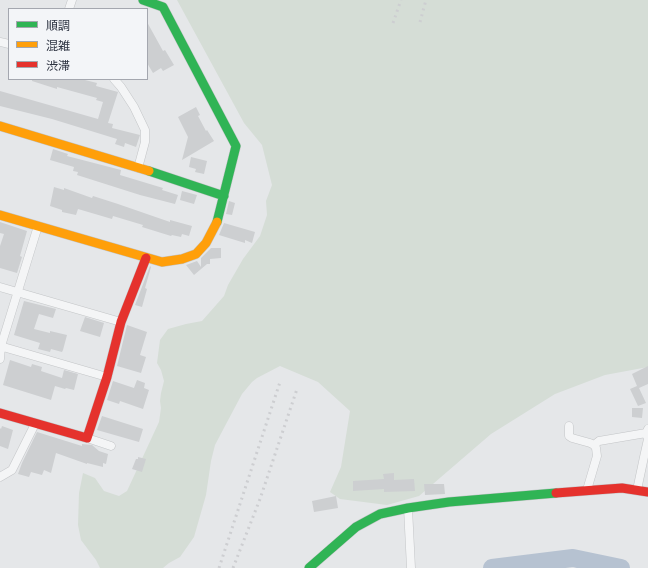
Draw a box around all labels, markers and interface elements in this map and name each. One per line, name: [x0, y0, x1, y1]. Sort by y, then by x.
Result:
legend: [8, 8, 148, 80]
text: 順調: [46, 19, 70, 33]
text: 混雑: [46, 39, 70, 53]
text: 渋滞: [46, 59, 70, 73]

